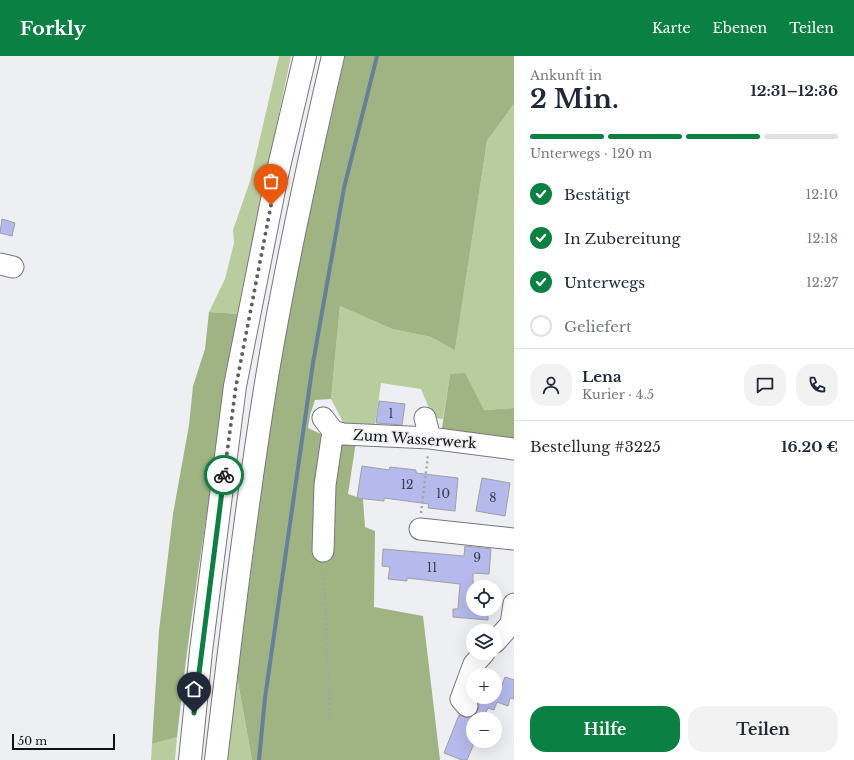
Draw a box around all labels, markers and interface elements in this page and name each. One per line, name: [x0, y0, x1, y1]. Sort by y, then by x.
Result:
text: Forkly: [20, 17, 86, 40]
text: Karte: [652, 19, 691, 37]
text: Ebenen: [713, 19, 767, 37]
text: Teilen: [789, 19, 834, 37]
text: Ankunft in: [530, 67, 602, 84]
text: 12:31–12:36: [750, 81, 838, 100]
text: 2 Min.: [530, 83, 619, 115]
text: Unterwegs · 120 m: [530, 145, 652, 162]
pin: [254, 164, 288, 205]
icon: bag: [260, 170, 282, 192]
icon: check: [530, 183, 552, 205]
text: Bestätigt: [564, 185, 630, 204]
text: 12:10: [805, 186, 838, 203]
icon: check: [530, 227, 552, 249]
text: In Zubereitung: [564, 229, 681, 248]
text: 12:18: [807, 230, 838, 247]
icon: check: [530, 271, 552, 293]
text: Unterwegs: [564, 273, 645, 292]
text: 12:27: [806, 274, 838, 291]
text: Geliefert: [564, 317, 632, 336]
button: person: [530, 364, 572, 406]
button: chat: [744, 364, 786, 406]
button: phone: [796, 364, 838, 406]
text: Lena: [582, 367, 622, 386]
text: Kurier · 4.5: [582, 386, 654, 403]
house number: 1: [388, 406, 394, 421]
street label: Zum Wasserwerk: [353, 426, 478, 452]
text: Bestellung #3225: [530, 437, 661, 456]
text: 16.20 €: [781, 437, 838, 456]
courier: [204, 455, 244, 495]
icon: bike: [213, 464, 235, 486]
house number: 12: [401, 477, 413, 492]
house number: 10: [436, 486, 450, 501]
house number: 8: [489, 490, 497, 505]
house number: 9: [473, 550, 481, 565]
house number: 11: [427, 560, 437, 575]
map controls: [466, 580, 502, 748]
button: locate: [466, 580, 502, 616]
button: layers: [466, 624, 502, 660]
button: +: [466, 668, 502, 704]
pin: [177, 672, 211, 713]
icon: home: [183, 678, 205, 700]
button: Hilfe: [530, 706, 680, 752]
button: Teilen: [688, 706, 838, 752]
button: −: [466, 712, 502, 748]
scale bar: [12, 732, 115, 751]
text: 50 m: [18, 734, 47, 748]

